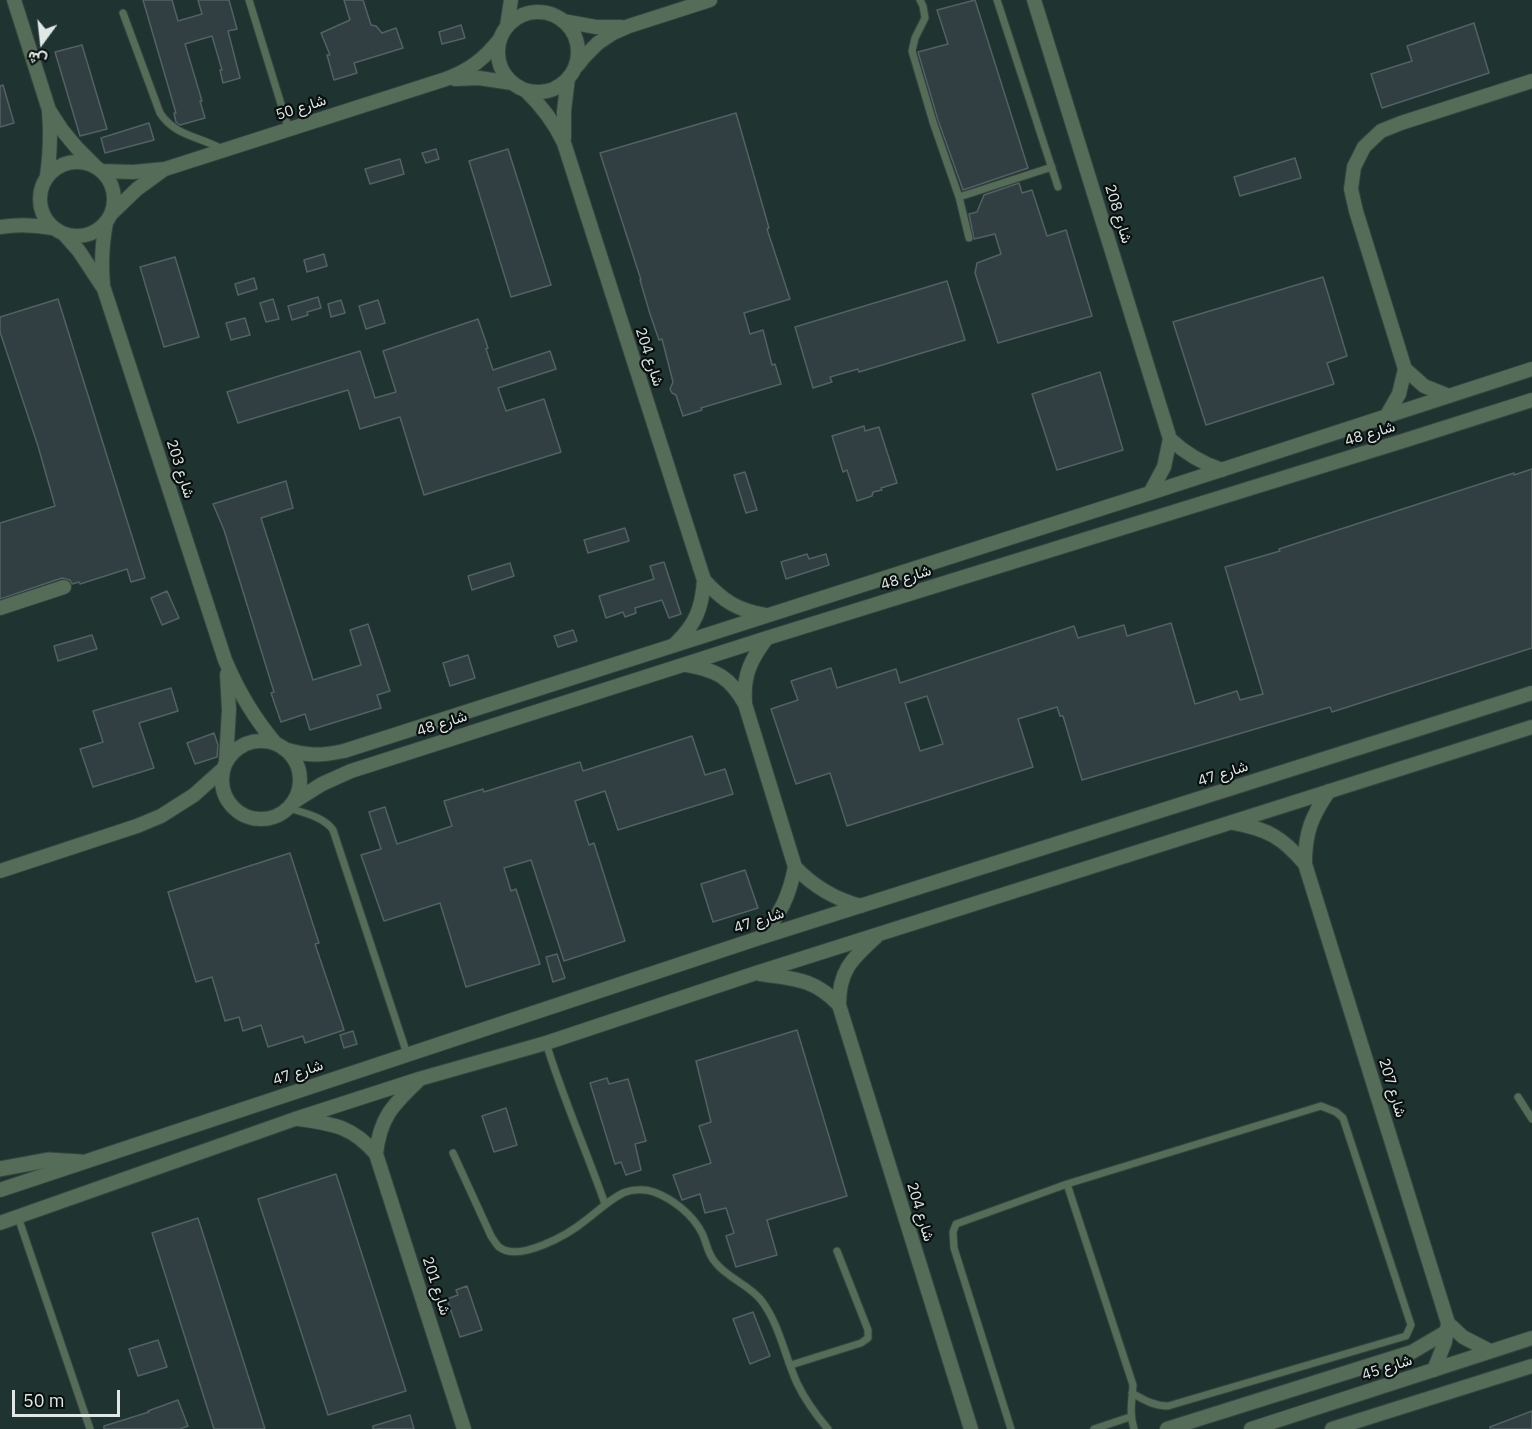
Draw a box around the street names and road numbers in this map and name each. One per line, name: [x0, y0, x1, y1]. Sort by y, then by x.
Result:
street label: شارع 50: [274, 91, 328, 125]
street label: شارع 208: [1101, 182, 1135, 246]
street label: شارع 204: [631, 325, 667, 389]
street label: شارع 48: [1343, 418, 1397, 450]
street label: شارع 203: [162, 437, 198, 501]
street label: شارع 48: [879, 562, 933, 594]
street label: شارع 48: [415, 707, 469, 741]
street label: شارع 47: [1196, 757, 1250, 791]
street label: شارع 47: [732, 904, 786, 938]
street label: شارع 47: [271, 1056, 325, 1090]
street label: شارع 207: [1375, 1056, 1409, 1120]
street label: شارع 204: [903, 1180, 937, 1244]
street label: شارع 201: [418, 1254, 454, 1318]
street label: شارع 45: [1360, 1351, 1414, 1385]

